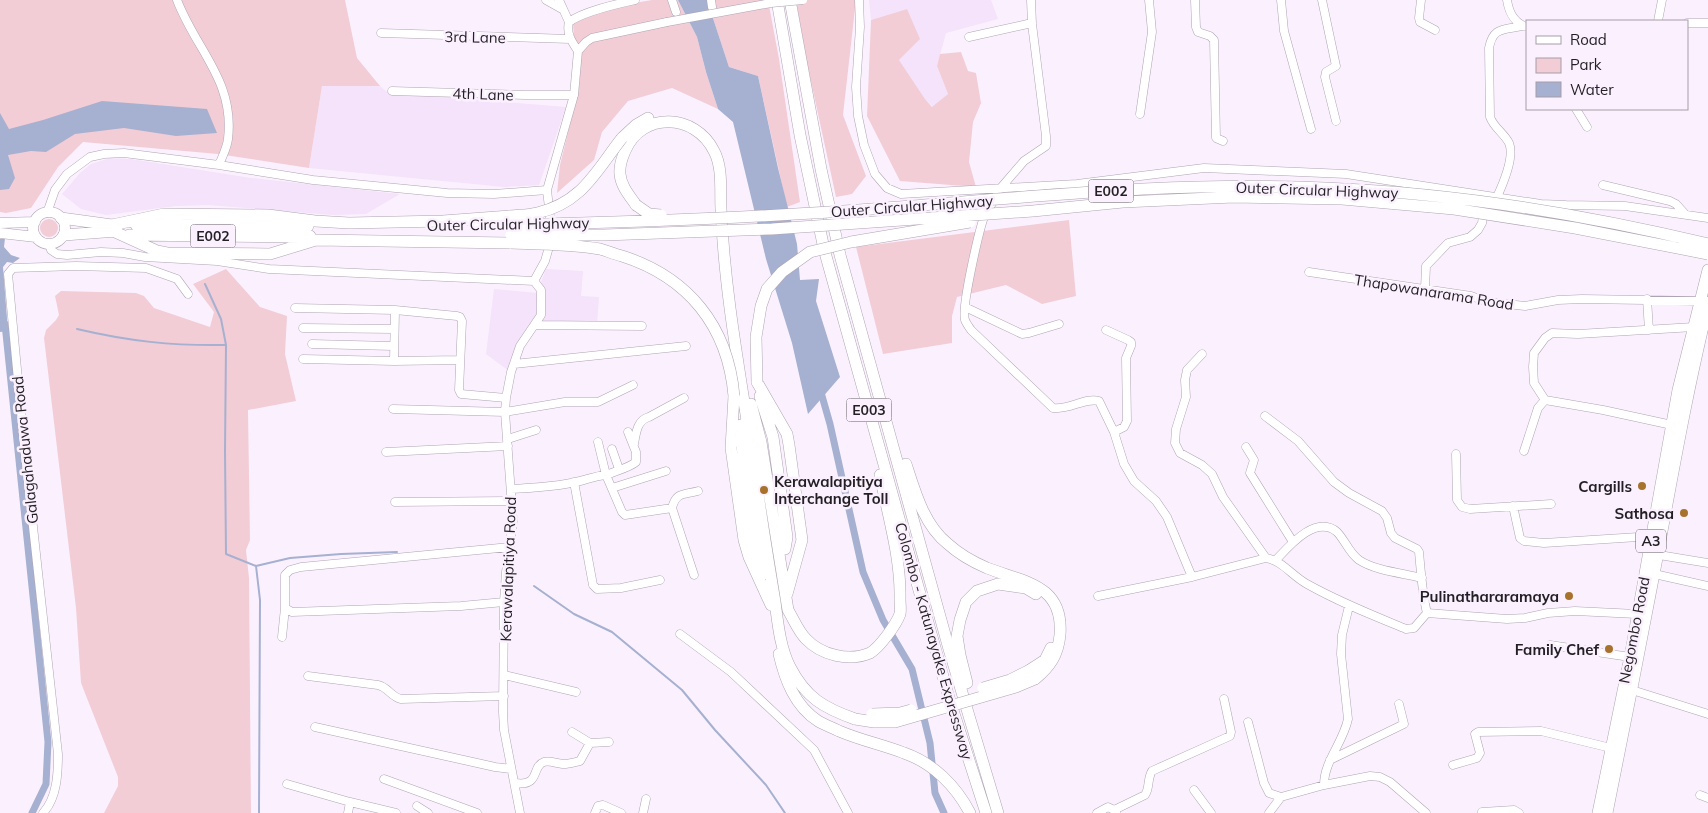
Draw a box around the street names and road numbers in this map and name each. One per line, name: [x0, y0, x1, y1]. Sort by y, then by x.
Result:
street label: 3rd Lane: [444, 27, 506, 47]
street label: 4th Lane: [452, 83, 514, 105]
street label: Outer Circular Highway: [1235, 178, 1399, 202]
road number: E002: [1088, 180, 1134, 202]
street label: Outer Circular Highway: [830, 191, 994, 221]
street label: Outer Circular Highway: [426, 213, 590, 235]
road number: E002: [190, 225, 236, 248]
street label: Thapowanarama Road: [1353, 270, 1515, 314]
street label: Galagahaduwa Road: [8, 375, 42, 525]
road number: E003: [846, 398, 892, 422]
street label: Kerawalapitiya Road: [496, 496, 520, 642]
street label: Colombo - Katunayake Expressway: [891, 520, 977, 762]
road number: A3: [1636, 530, 1666, 552]
street label: Negombo Road: [1614, 575, 1654, 685]

